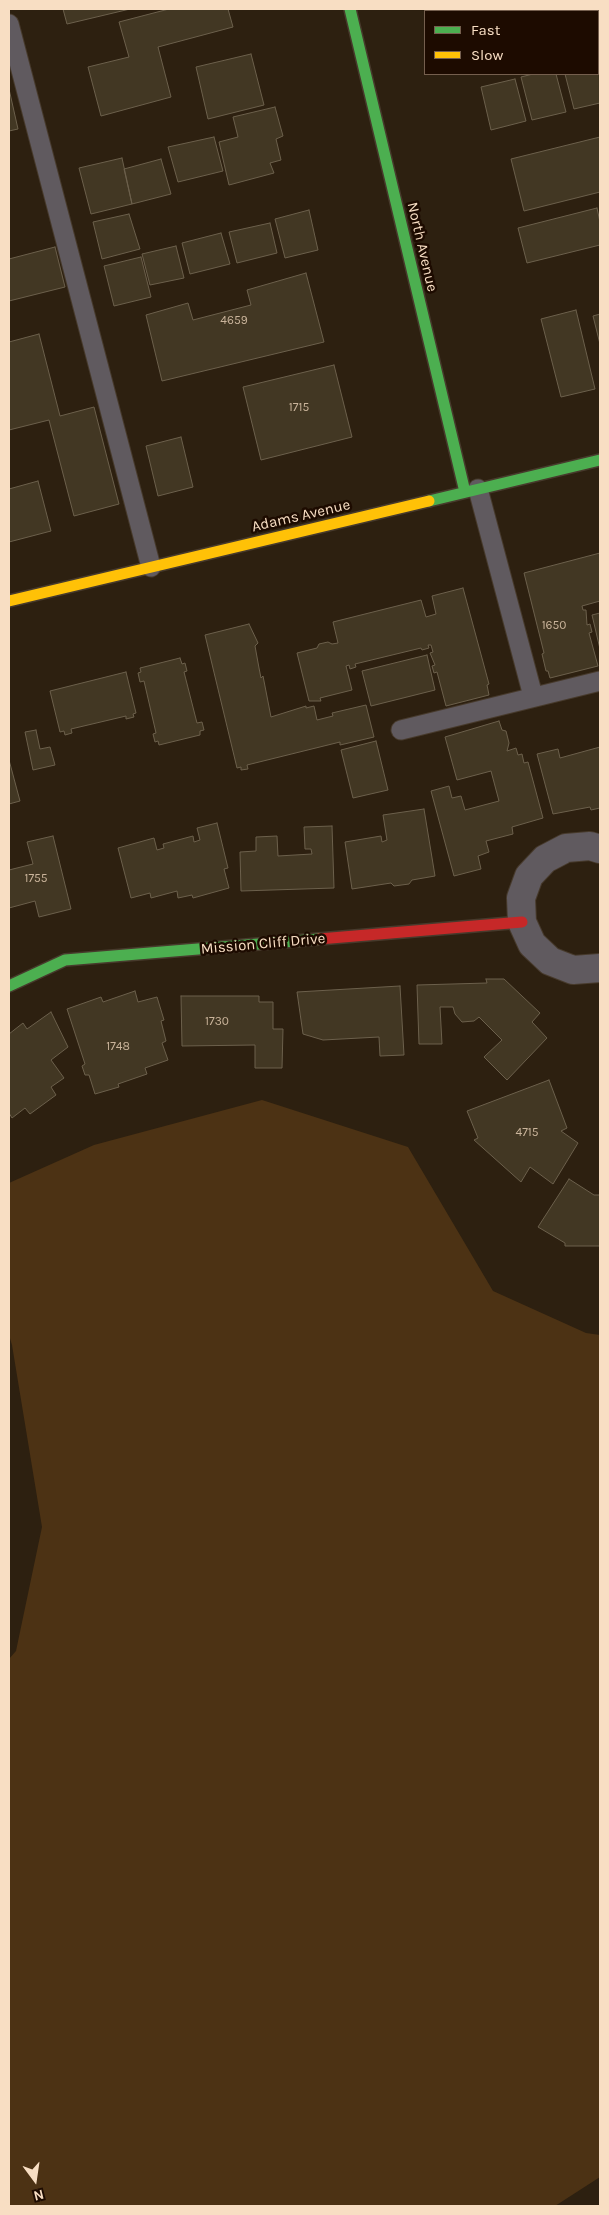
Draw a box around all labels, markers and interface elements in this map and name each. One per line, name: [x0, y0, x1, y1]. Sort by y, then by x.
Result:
legend: [424, 10, 599, 75]
text: Fast: [471, 21, 500, 39]
text: Slow: [471, 46, 503, 64]
street label: North Avenue: [403, 200, 441, 294]
house number: 4659: [220, 314, 248, 328]
house number: 1715: [289, 401, 309, 415]
street label: Adams Avenue: [250, 496, 352, 536]
house number: 1650: [542, 619, 566, 633]
house number: 1755: [24, 872, 48, 886]
street label: Mission Cliff Drive: [200, 930, 326, 958]
house number: 1730: [205, 1015, 229, 1029]
house number: 1748: [106, 1040, 130, 1054]
house number: 4715: [515, 1126, 539, 1140]
north arrow: [10, 2155, 60, 2205]
text: N: [32, 2186, 46, 2205]

